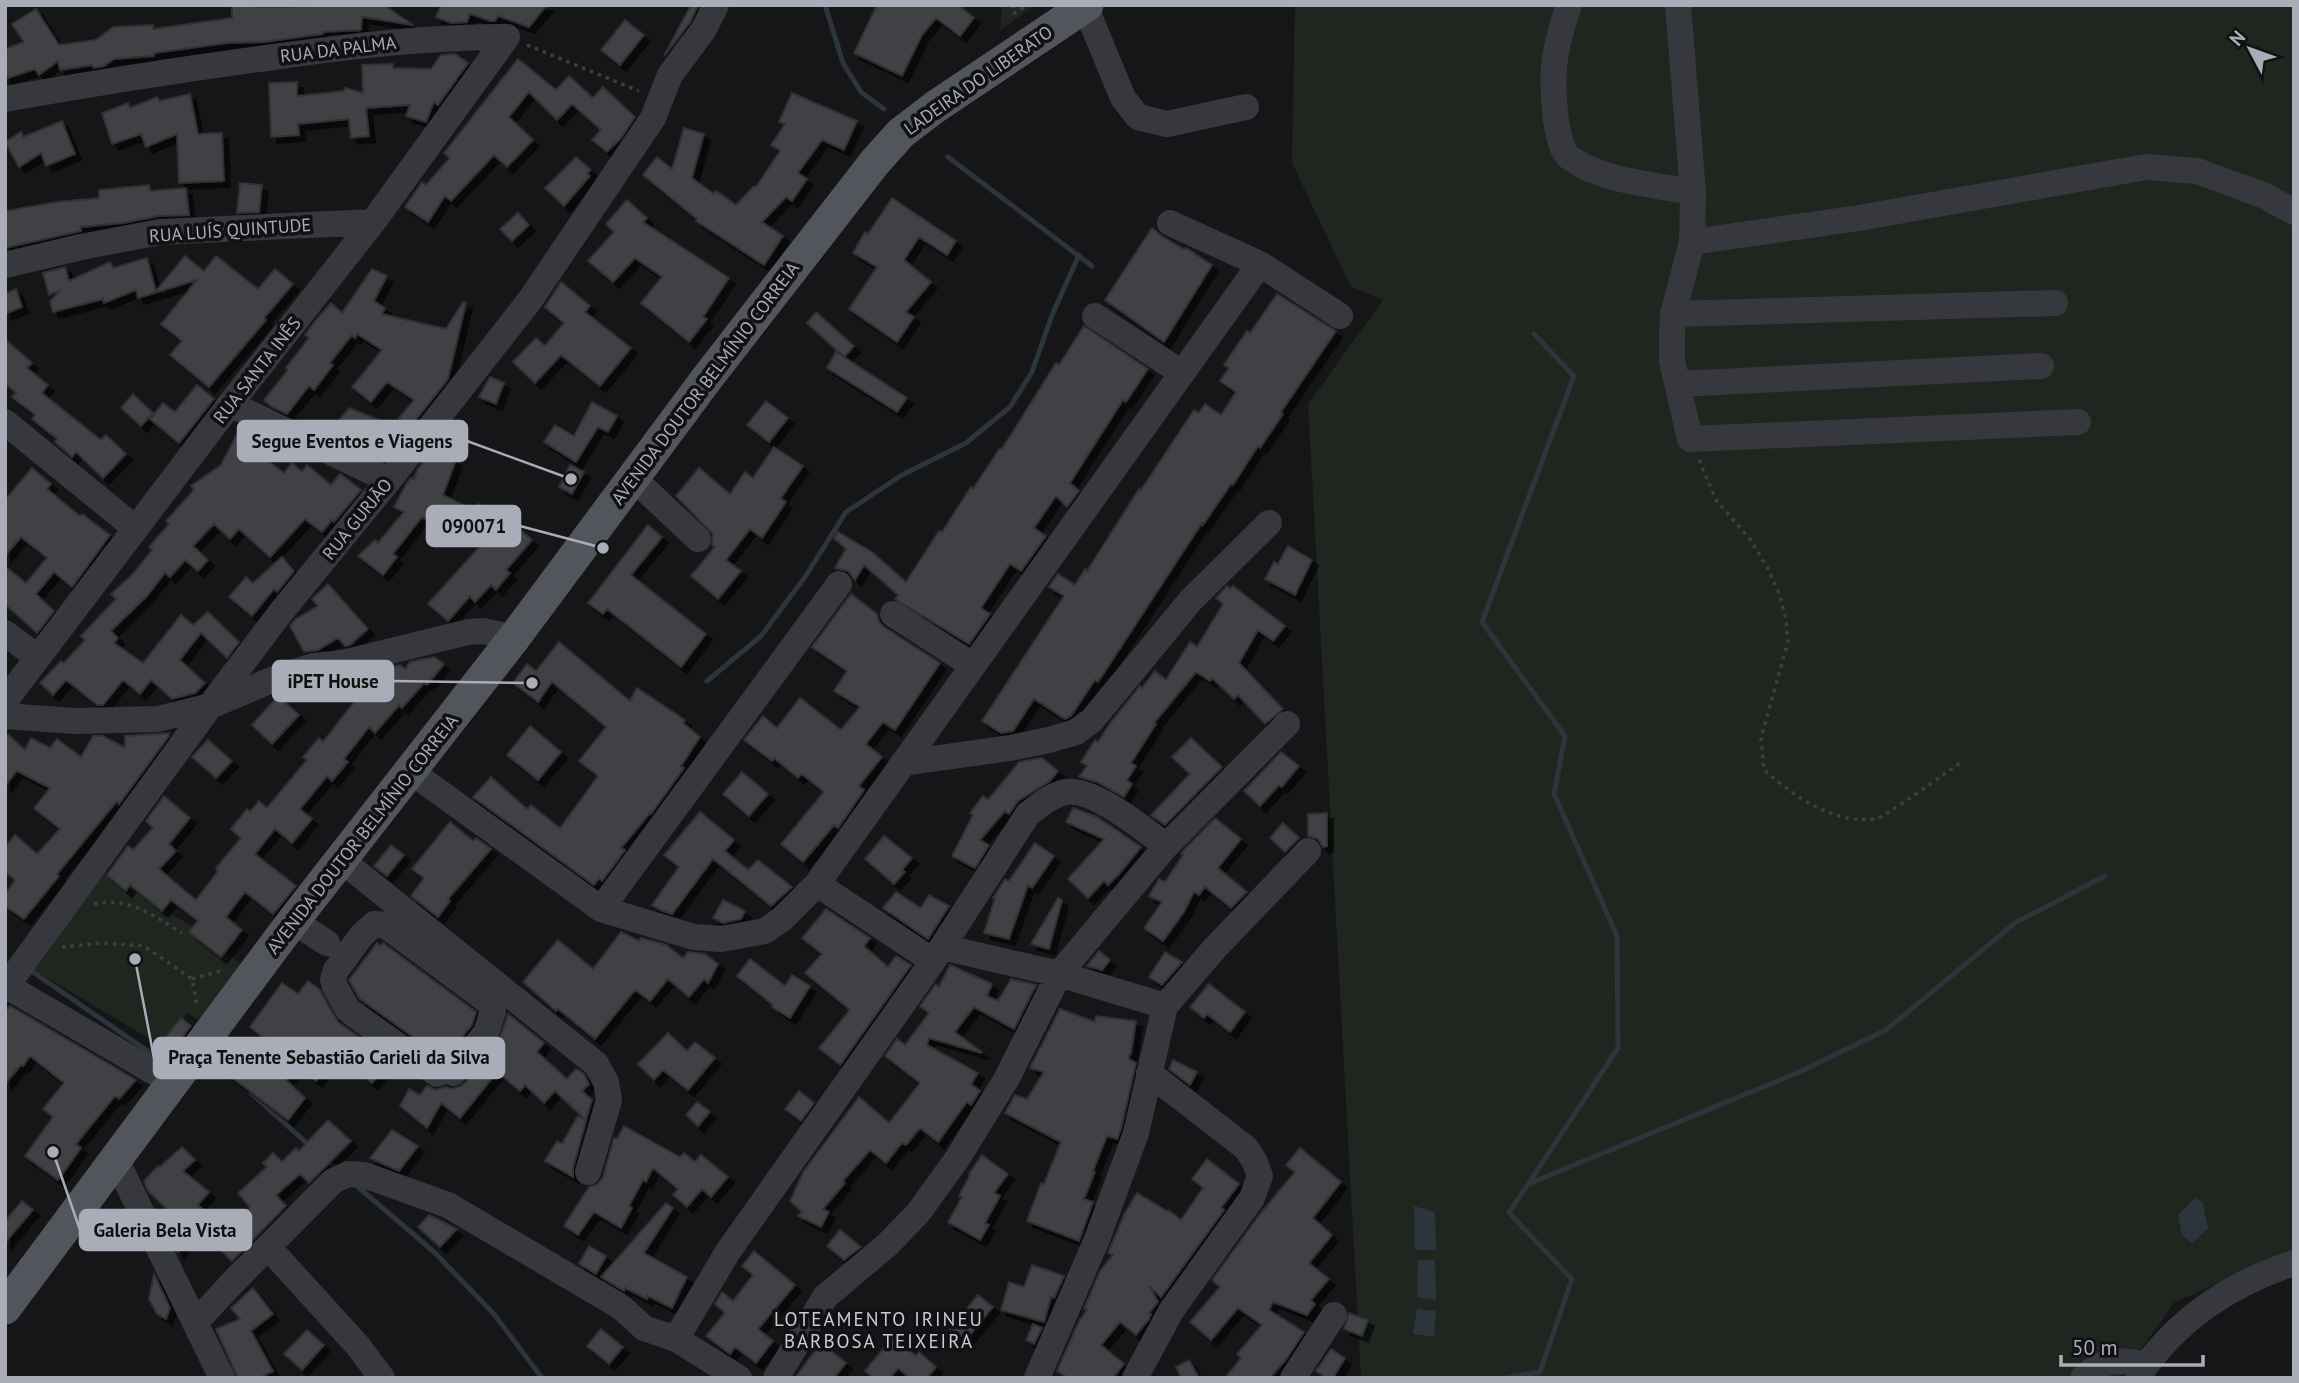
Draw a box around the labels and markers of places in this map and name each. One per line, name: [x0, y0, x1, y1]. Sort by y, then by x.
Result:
callout: Segue Eventos e Viagens: [238, 421, 467, 461]
callout: 090071: [427, 506, 520, 546]
callout: iPET House: [273, 661, 393, 701]
callout: Praça Tenente Sebastião Carieli da Silva: [154, 1038, 504, 1078]
callout: Galeria Bela Vista: [80, 1210, 251, 1250]

